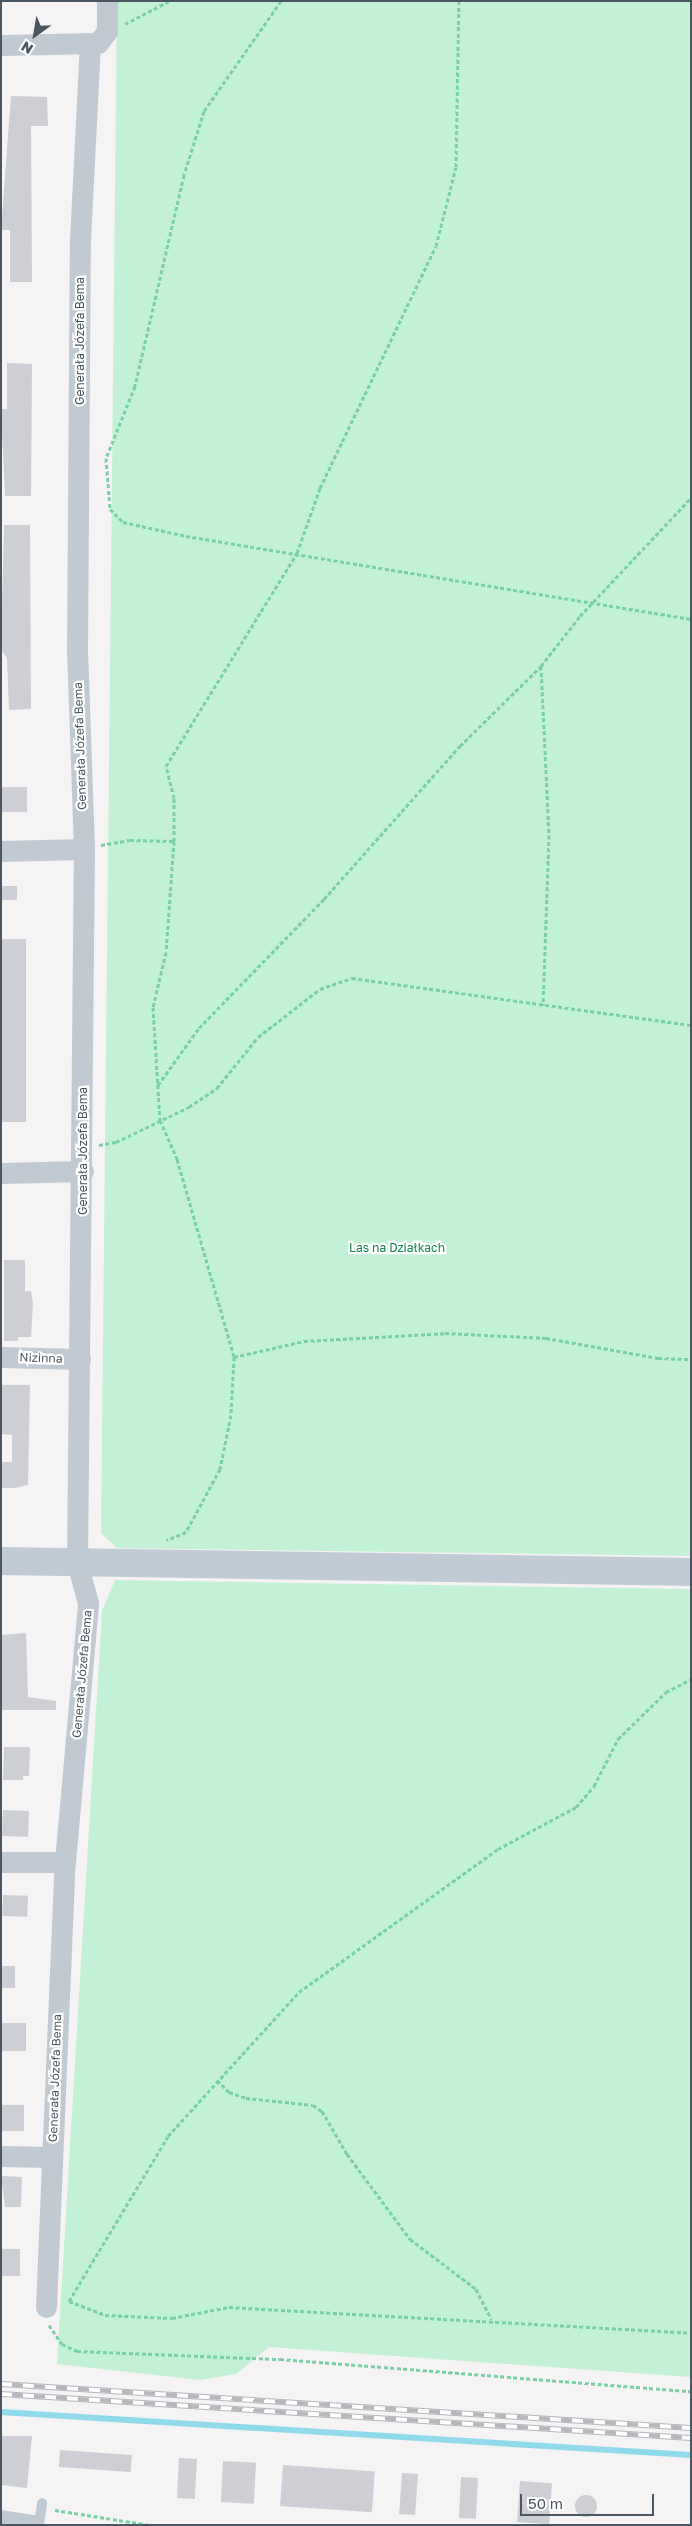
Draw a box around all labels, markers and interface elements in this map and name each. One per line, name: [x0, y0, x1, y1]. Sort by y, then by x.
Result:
north arrow: [10, 10, 60, 60]
text: N: [18, 38, 36, 58]
street label: Generała Józefa Bema: [73, 277, 87, 405]
street label: Generała Józefa Bema: [71, 682, 89, 810]
street label: Generała Józefa Bema: [76, 1087, 90, 1215]
park label: Las na Działkach: [349, 1241, 445, 1255]
street label: Nizinna: [19, 1350, 63, 1366]
street label: Generała Józefa Bema: [69, 1610, 95, 1738]
street label: Generała Józefa Bema: [46, 2014, 64, 2142]
scale bar: [522, 2484, 656, 2516]
text: 50 m: [528, 2494, 563, 2512]

